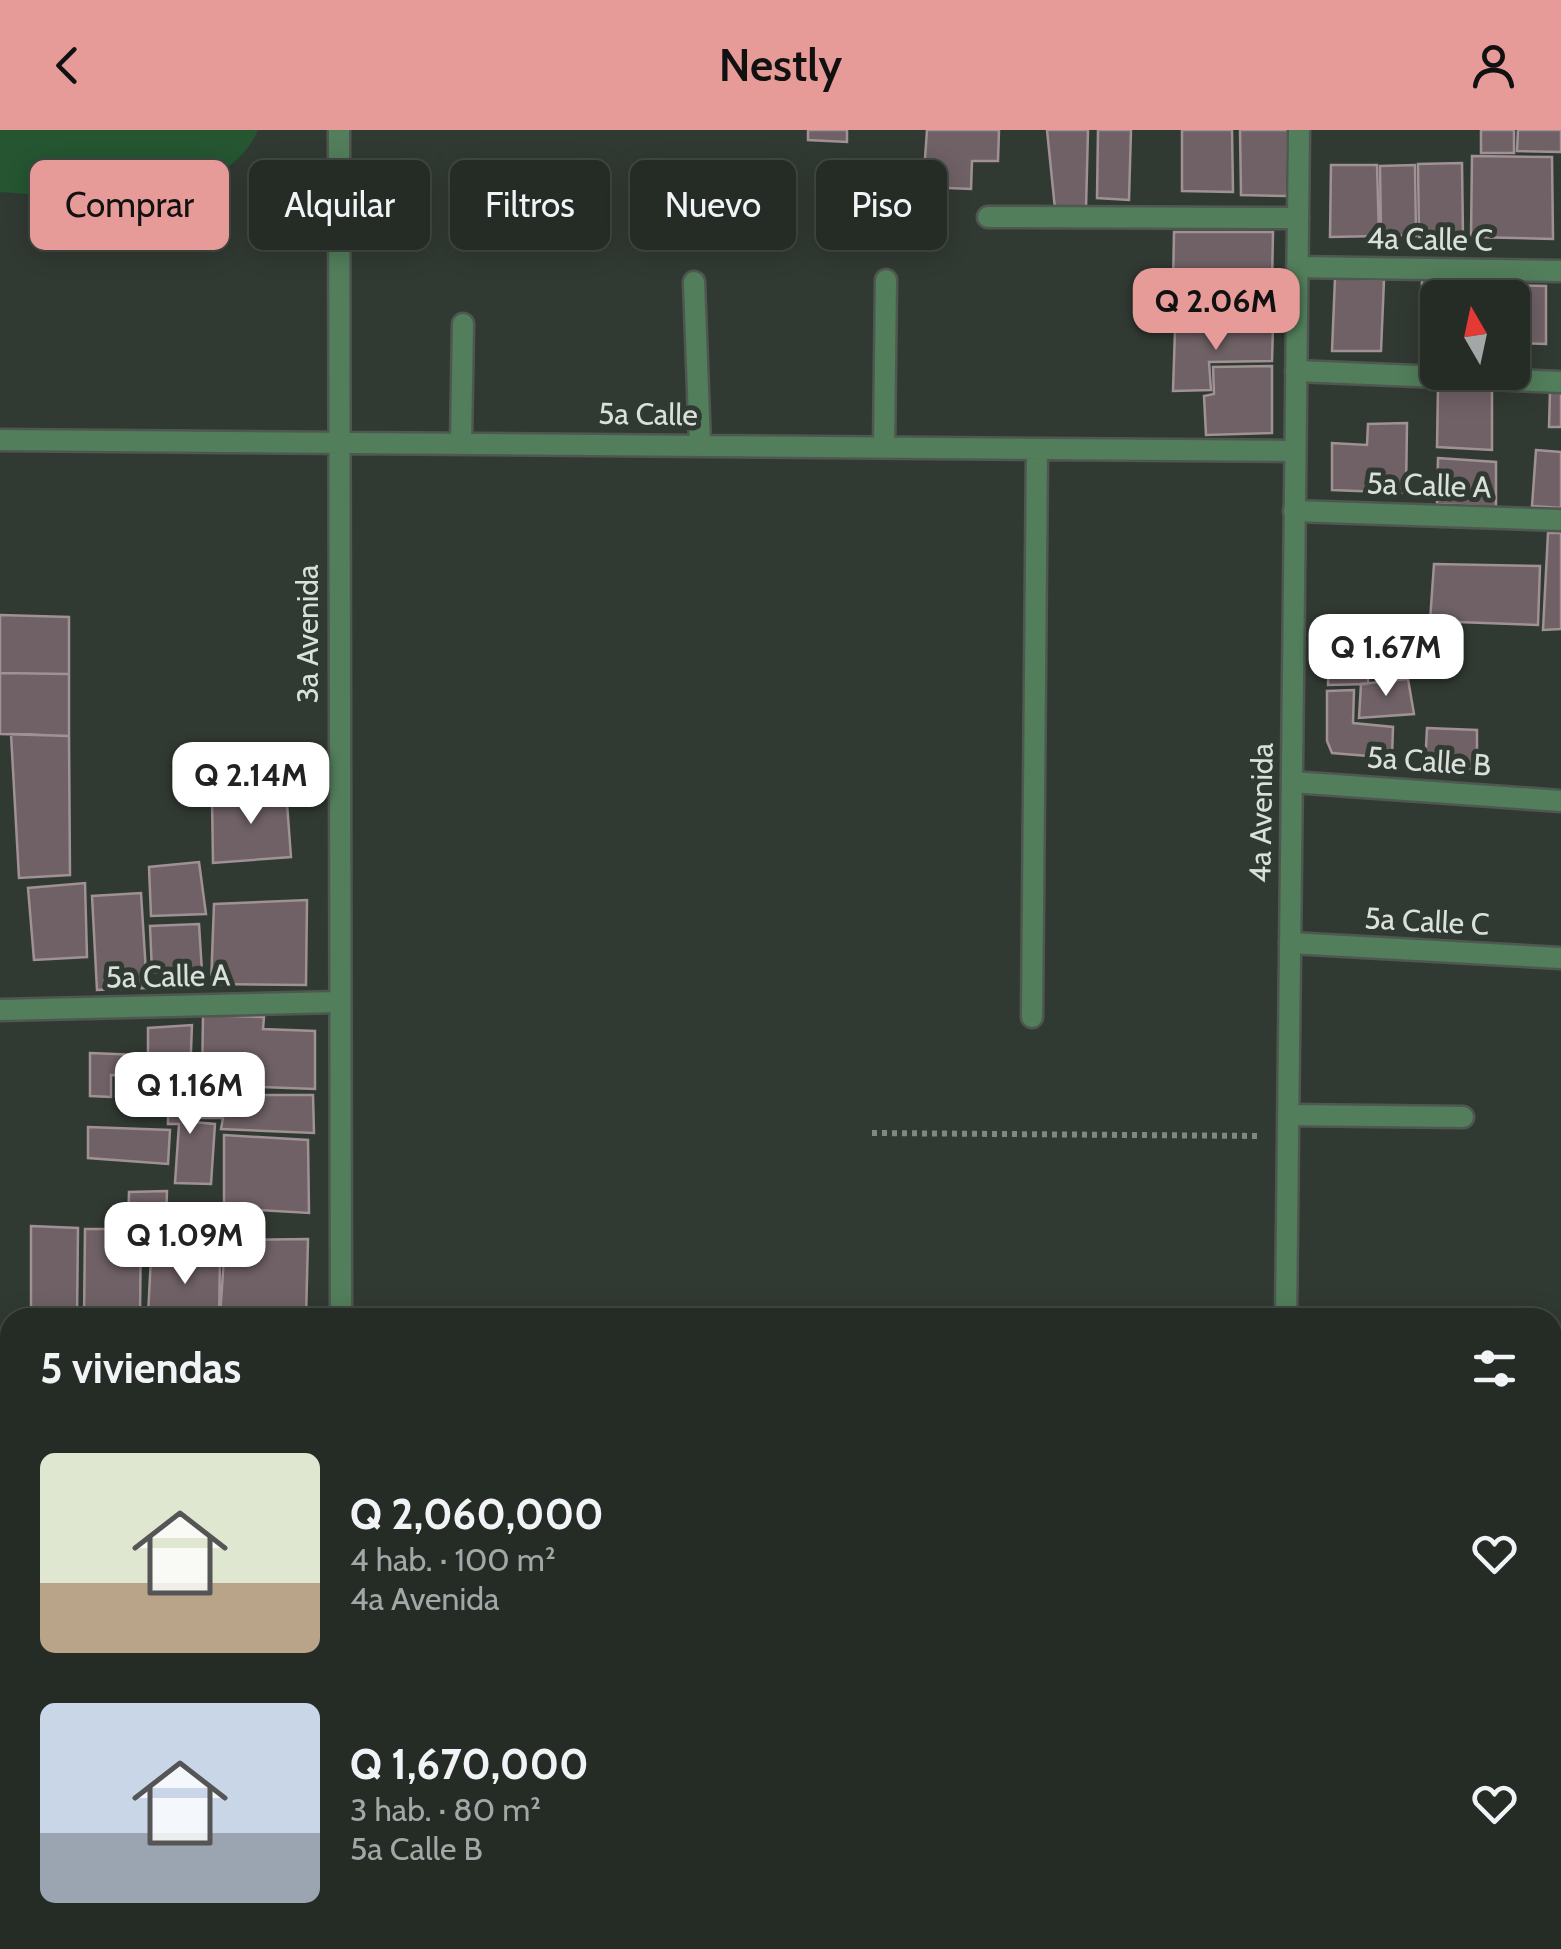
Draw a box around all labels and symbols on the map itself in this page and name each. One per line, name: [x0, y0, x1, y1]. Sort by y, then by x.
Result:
street label: 4a Calle C: [1367, 219, 1493, 259]
pin: Q 2.06M: [1124, 268, 1308, 353]
north arrow: [1420, 280, 1530, 390]
street label: 5a Calle: [598, 395, 698, 433]
street label: 5a Calle A: [1366, 464, 1493, 506]
street label: 3a Avenida: [289, 564, 326, 703]
pin: Q 1.67M: [1294, 614, 1478, 699]
street label: 5a Calle B: [1366, 738, 1492, 784]
pin: Q 2.14M: [159, 742, 343, 827]
street label: 4a Avenida: [1241, 742, 1281, 883]
street label: 5a Calle C: [1364, 899, 1490, 943]
street label: 5a Calle A: [105, 956, 231, 996]
pin: Q 1.16M: [98, 1052, 282, 1137]
pin: Q 1.09M: [93, 1202, 277, 1287]

